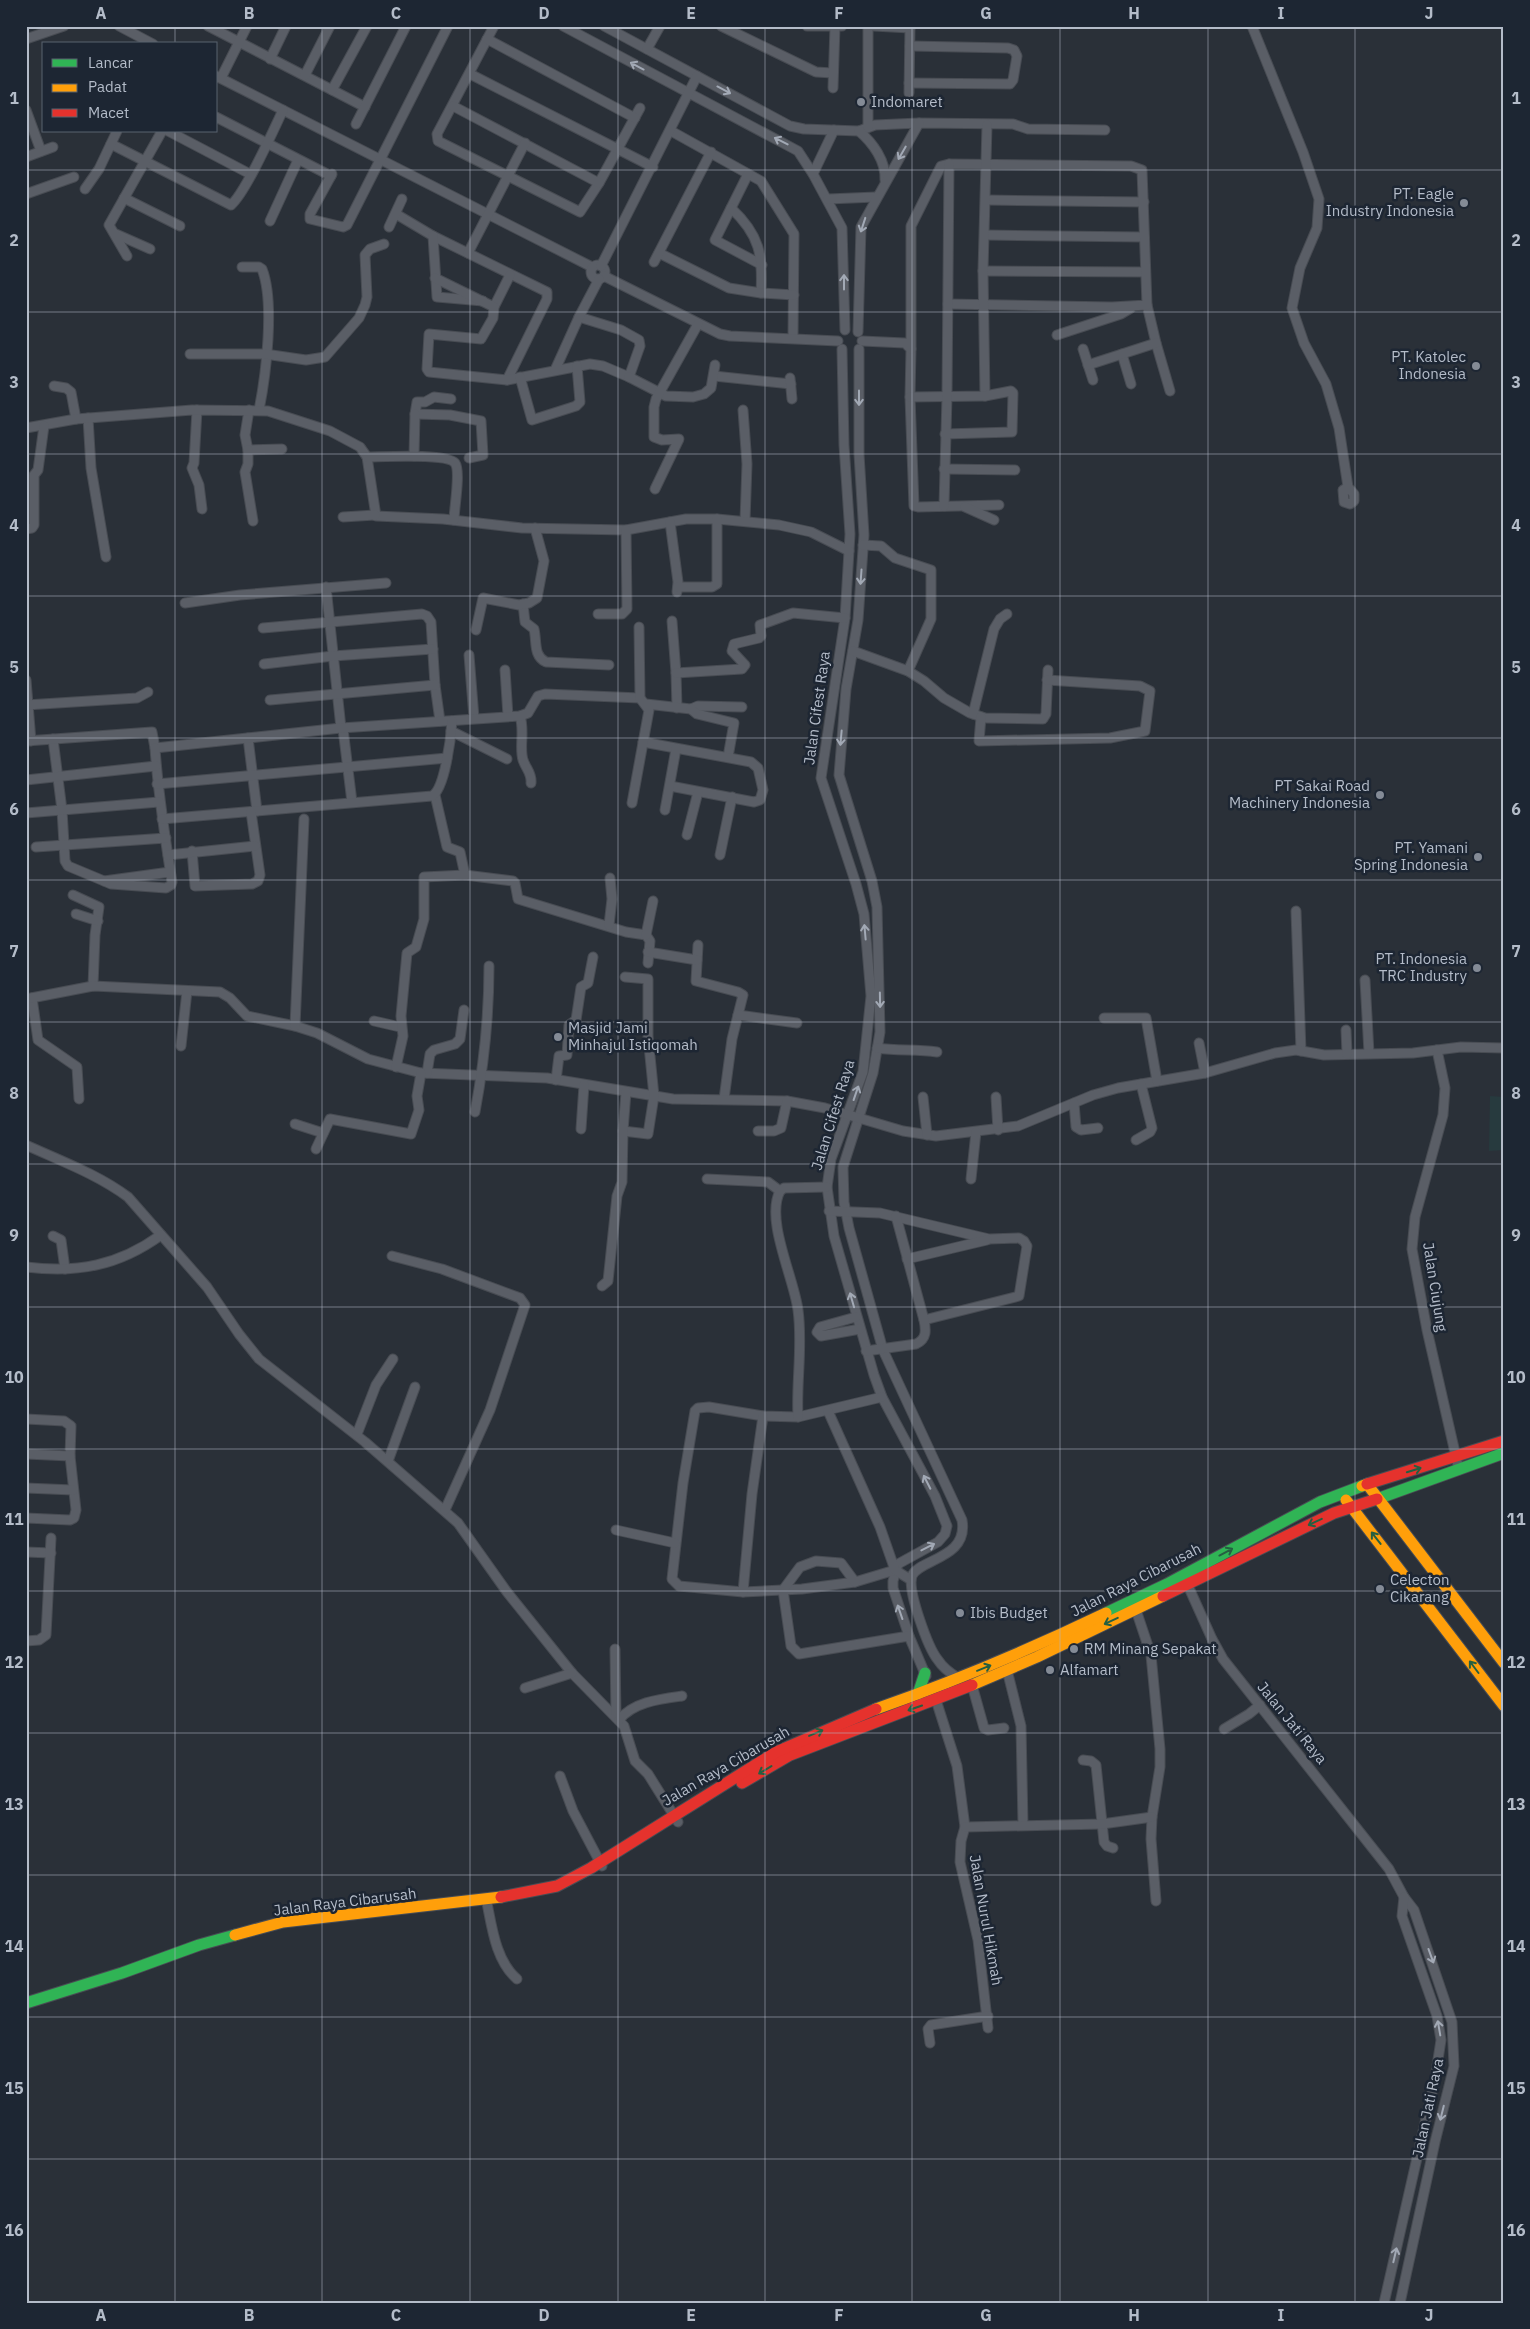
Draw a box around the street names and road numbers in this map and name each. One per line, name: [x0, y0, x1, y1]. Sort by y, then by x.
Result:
street label: Jalan Cifest Raya: [799, 650, 834, 766]
street label: Jalan Cifest Raya: [807, 1057, 858, 1172]
street label: Jalan Ciujung: [1419, 1241, 1452, 1333]
street label: Jalan Raya Cibarusah: [1067, 1538, 1204, 1621]
street label: Jalan Jati Raya: [1253, 1678, 1331, 1768]
street label: Jalan Raya Cibarusah: [659, 1721, 793, 1810]
street label: Jalan Nurul Hikmah: [966, 1853, 1007, 1987]
street label: Jalan Raya Cibarusah: [272, 1883, 417, 1920]
street label: Jalan Jati Raya: [1408, 2057, 1447, 2159]

